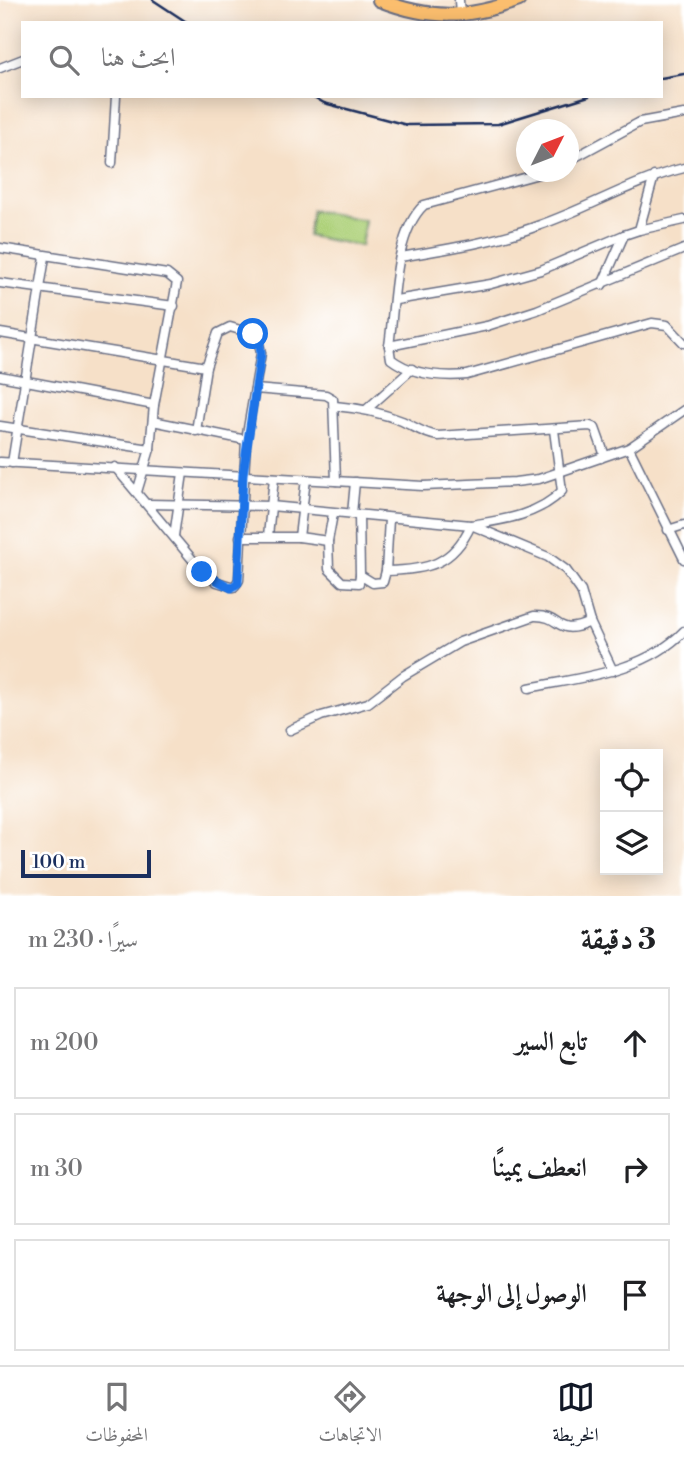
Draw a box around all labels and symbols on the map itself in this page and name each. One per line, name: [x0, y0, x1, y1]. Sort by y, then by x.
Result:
north arrow: [516, 119, 579, 182]
route start: [237, 318, 268, 349]
route end: [186, 556, 217, 587]
scale bar: [21, 847, 150, 879]

